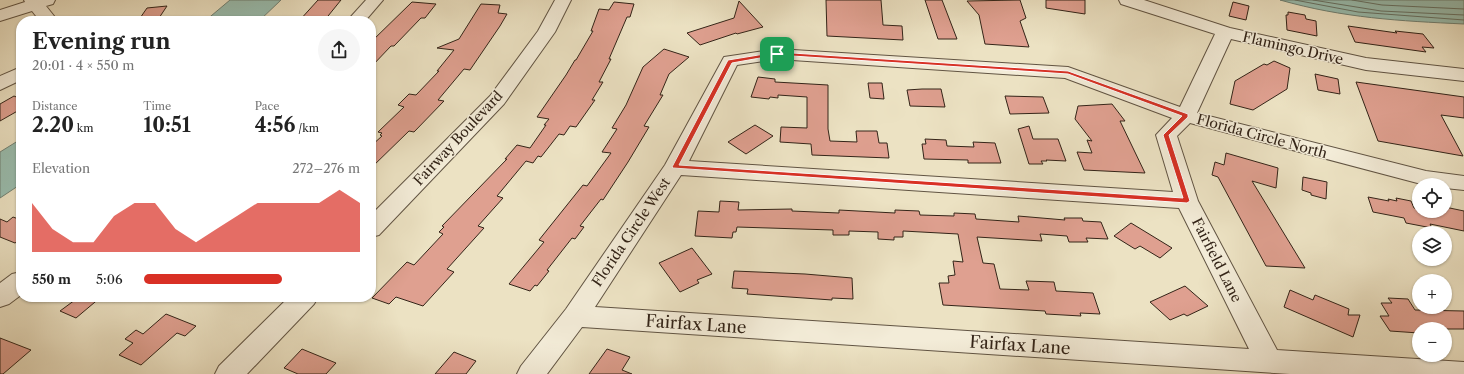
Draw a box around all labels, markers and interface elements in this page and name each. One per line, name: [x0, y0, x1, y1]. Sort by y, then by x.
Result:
text: Evening run: [32, 28, 171, 55]
street label: Flamingo Drive: [1241, 28, 1345, 68]
button: share: [318, 29, 360, 71]
pin: [760, 37, 794, 71]
icon: arrive: [766, 43, 788, 65]
text: 20:01 · 4 × 550 m: [32, 57, 134, 73]
street label: Fairway Boulevard: [409, 87, 507, 189]
text: Distance: [32, 99, 78, 113]
text: Time: [143, 99, 171, 113]
text: Pace: [255, 99, 280, 113]
street label: Florida Circle North: [1195, 110, 1330, 162]
text: 2.20: [32, 113, 74, 137]
text: 10:51: [143, 113, 191, 137]
text: 4:56: [255, 113, 295, 137]
text: km: [74, 121, 93, 135]
text: /km: [295, 121, 319, 135]
text: Elevation: [32, 160, 90, 176]
text: 272–276 m: [292, 160, 360, 176]
street label: Florida Circle West: [588, 174, 674, 290]
map controls: [1412, 178, 1452, 362]
button: locate: [1412, 178, 1452, 218]
street label: Fairfield Lane: [1188, 215, 1246, 305]
button: layers: [1412, 226, 1452, 266]
text: 550 m: [32, 271, 71, 287]
text: 5:06: [96, 271, 123, 287]
button: +: [1412, 274, 1452, 314]
street label: Fairfax Lane: [645, 310, 747, 338]
button: −: [1412, 322, 1452, 362]
street label: Fairfax Lane: [969, 331, 1071, 359]

